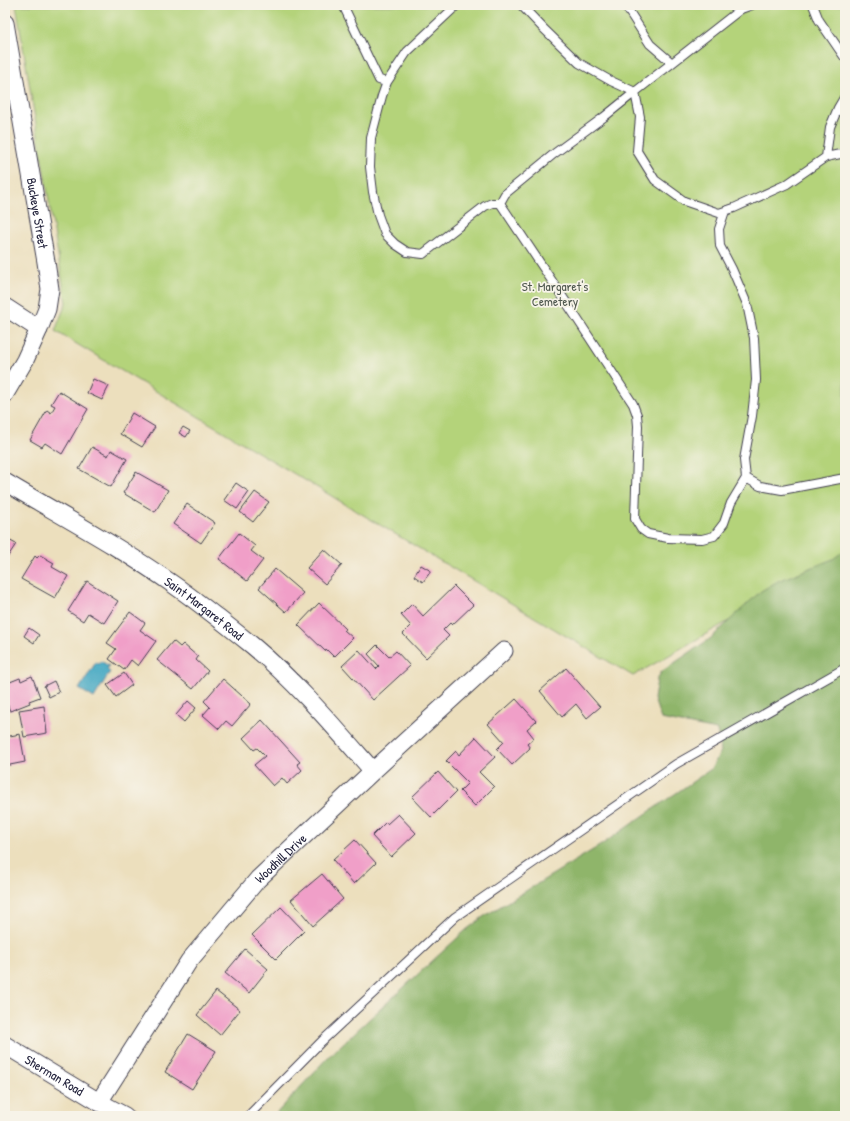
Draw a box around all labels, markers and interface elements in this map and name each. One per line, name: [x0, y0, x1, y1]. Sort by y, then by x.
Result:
street label: Buckeye Street: [23, 176, 53, 250]
park label: St. Margaret's Cemetery: [522, 277, 588, 310]
street label: Saint Margaret Road: [161, 572, 248, 644]
street label: Woodhill Drive: [250, 829, 310, 887]
street label: Sherman Road: [22, 1050, 87, 1100]

